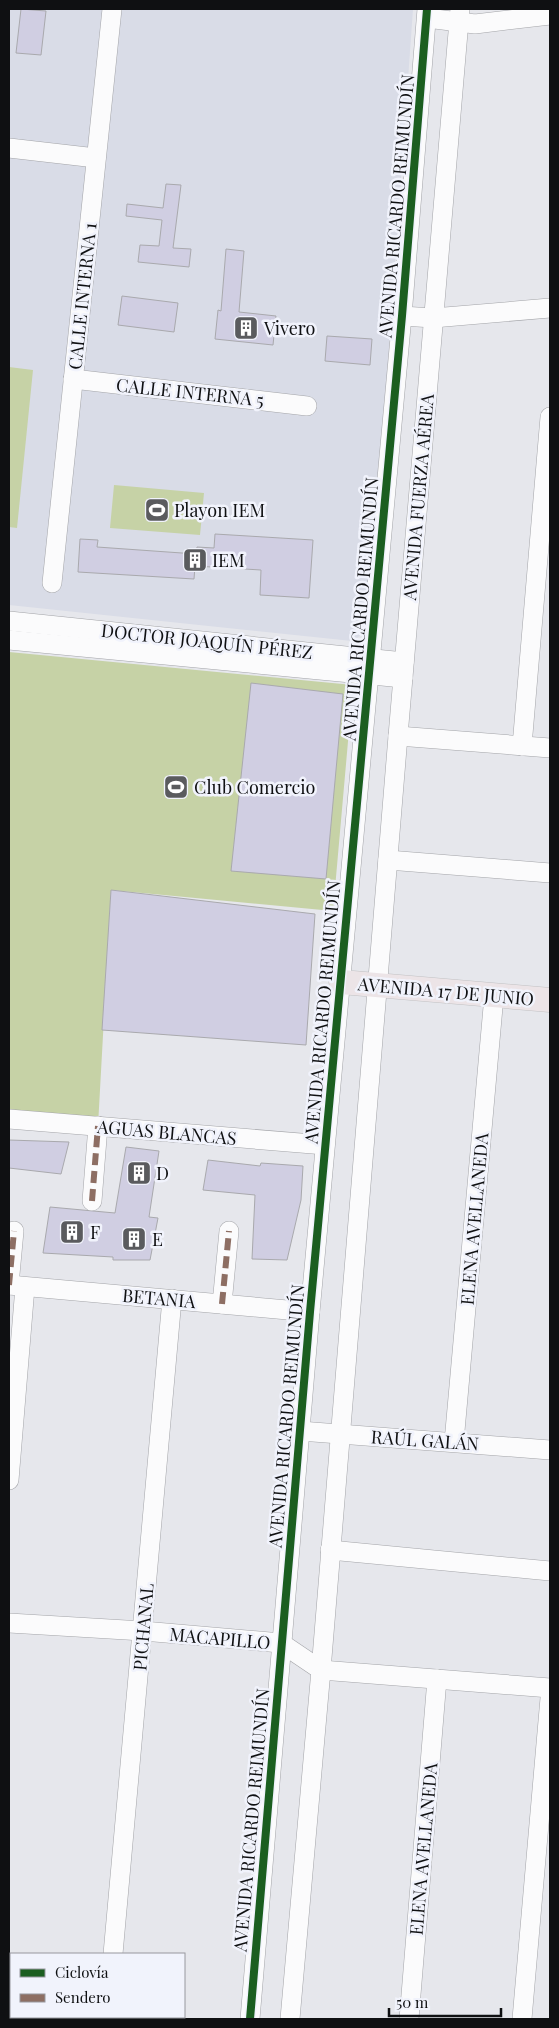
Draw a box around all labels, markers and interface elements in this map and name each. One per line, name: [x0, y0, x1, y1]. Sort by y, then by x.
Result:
street label: AVENIDA RICARDO REIMUNDÍN: [372, 73, 420, 340]
street label: CALLE INTERNA 1: [62, 221, 102, 371]
building icon: Vivero: [233, 315, 259, 341]
place label: Vivero: [263, 316, 316, 340]
street label: CALLE INTERNA 5: [115, 372, 265, 412]
street label: AVENIDA FUERZA AÉREA: [397, 392, 439, 602]
street label: AVENIDA RICARDO REIMUNDÍN: [336, 476, 384, 743]
sports icon: Playon IEM: [144, 497, 170, 523]
place label: Playon IEM: [174, 498, 265, 522]
building icon: IEM: [182, 547, 208, 573]
place label: IEM: [212, 548, 245, 572]
street label: DOCTOR JOAQUÍN PÉREZ: [100, 618, 314, 664]
sports icon: Club Comercio: [163, 774, 189, 800]
place label: Club Comercio: [194, 775, 316, 799]
street label: AVENIDA RICARDO REIMUNDÍN: [298, 879, 346, 1146]
street label: AVENIDA 17 DE JUNIO: [356, 971, 535, 1011]
street label: AGUAS BLANCAS: [95, 1114, 238, 1150]
street label: ELENA AVELLANEDA: [455, 1131, 494, 1306]
building icon: D: [126, 1160, 152, 1186]
place label: D: [156, 1161, 169, 1185]
building icon: F: [59, 1219, 85, 1245]
place label: F: [90, 1220, 100, 1244]
building icon: E: [121, 1226, 147, 1252]
place label: E: [152, 1227, 163, 1251]
street label: BETANIA: [121, 1283, 197, 1313]
street label: AVENIDA RICARDO REIMUNDÍN: [262, 1283, 310, 1550]
street label: RAÚL GALÁN: [370, 1424, 480, 1456]
street label: PICHANAL: [127, 1582, 159, 1672]
street label: MACAPILLO: [168, 1622, 272, 1654]
street label: AVENIDA RICARDO REIMUNDÍN: [227, 1687, 275, 1954]
street label: ELENA AVELLANEDA: [404, 1761, 443, 1936]
legend: [10, 1953, 185, 2018]
text: Ciclovía: [55, 1962, 109, 1982]
scale bar: [389, 1986, 502, 2018]
text: Sendero: [55, 1987, 111, 2007]
text: 50 m: [396, 1992, 429, 2012]

